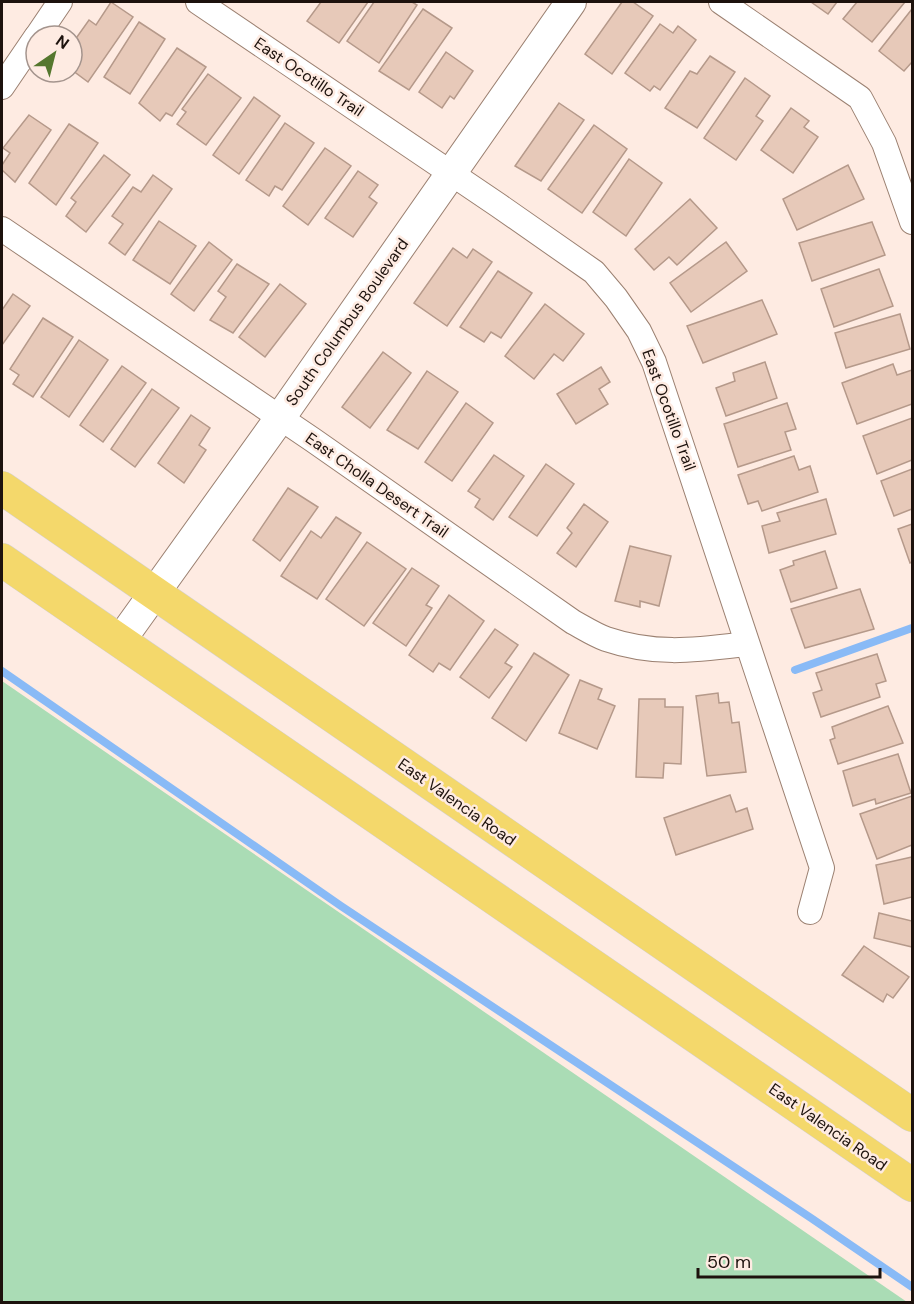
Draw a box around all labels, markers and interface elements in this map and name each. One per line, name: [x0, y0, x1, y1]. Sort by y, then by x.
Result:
north arrow: [24, 24, 84, 84]
text: N: [52, 30, 73, 54]
street label: East Ocotillo Trail: [250, 33, 368, 121]
street label: South Columbus Boulevard: [281, 234, 413, 410]
street label: East Ocotillo Trail: [637, 346, 701, 474]
street label: East Cholla Desert Trail: [301, 428, 453, 542]
street label: East Valencia Road: [394, 753, 520, 851]
street label: East Valencia Road: [765, 1078, 891, 1176]
scale bar: [698, 1241, 880, 1279]
text: 50 m: [707, 1250, 751, 1274]

